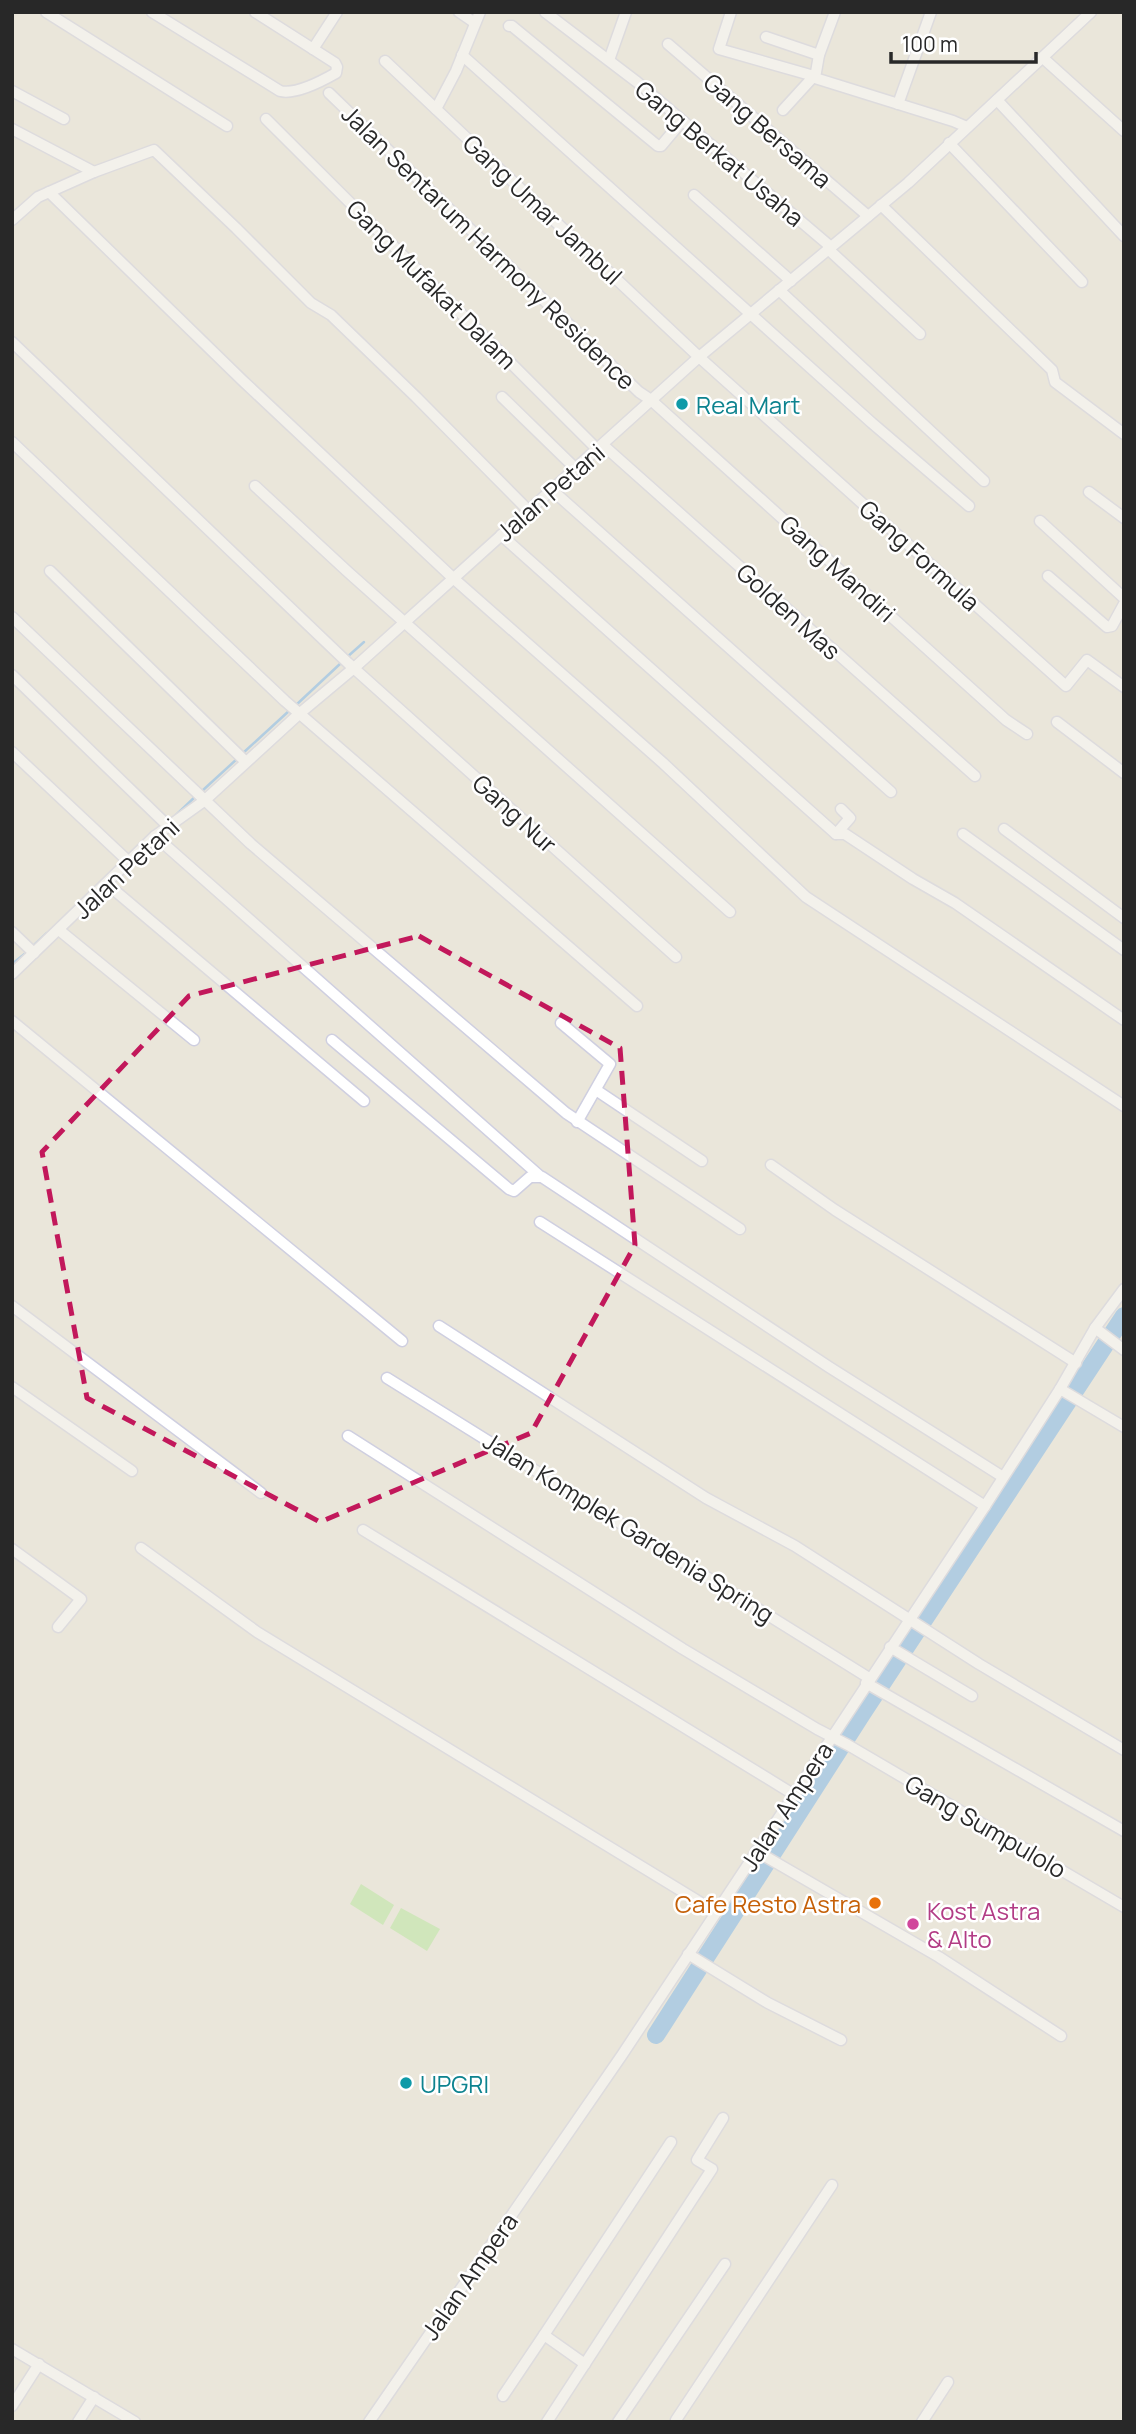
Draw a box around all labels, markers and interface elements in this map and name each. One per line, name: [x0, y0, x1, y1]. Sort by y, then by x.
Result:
scale bar: [891, 21, 1036, 65]
text: 100 m: [902, 30, 958, 58]
street label: Gang Bersama: [697, 65, 839, 195]
street label: Gang Berkat Usaha: [629, 73, 811, 233]
street label: Jalan Sentarum Harmony Residence: [335, 97, 643, 397]
street label: Gang Umar Jambul: [456, 127, 630, 291]
street label: Gang Mufakat Dalam: [340, 192, 524, 376]
place label: Real Mart: [696, 388, 800, 421]
marker: Real Mart: [674, 396, 690, 412]
street label: Jalan Petani: [489, 436, 611, 548]
street label: Gang Formula: [853, 492, 987, 618]
street label: Gang Mandiri: [773, 507, 903, 629]
street label: Golden Mas: [730, 555, 848, 667]
street label: Gang Nur: [466, 766, 565, 860]
street label: Jalan Petani: [66, 810, 186, 926]
street label: Jalan Komplek Gardenia Spring: [477, 1424, 781, 1630]
street label: Jalan Ampera: [732, 1735, 840, 1877]
street label: Gang Sumpulolo: [899, 1766, 1073, 1886]
place label: Cafe Resto Astra: [675, 1887, 861, 1920]
place label: Kost Astra & Alto: [927, 1894, 1040, 1955]
marker: Cafe Resto Astra: [867, 1895, 883, 1911]
marker: Kost Astra & Alto: [905, 1916, 921, 1932]
place label: UPGRI: [420, 2067, 489, 2100]
marker: UPGRI: [398, 2075, 414, 2091]
street label: Jalan Ampera: [413, 2206, 525, 2346]

